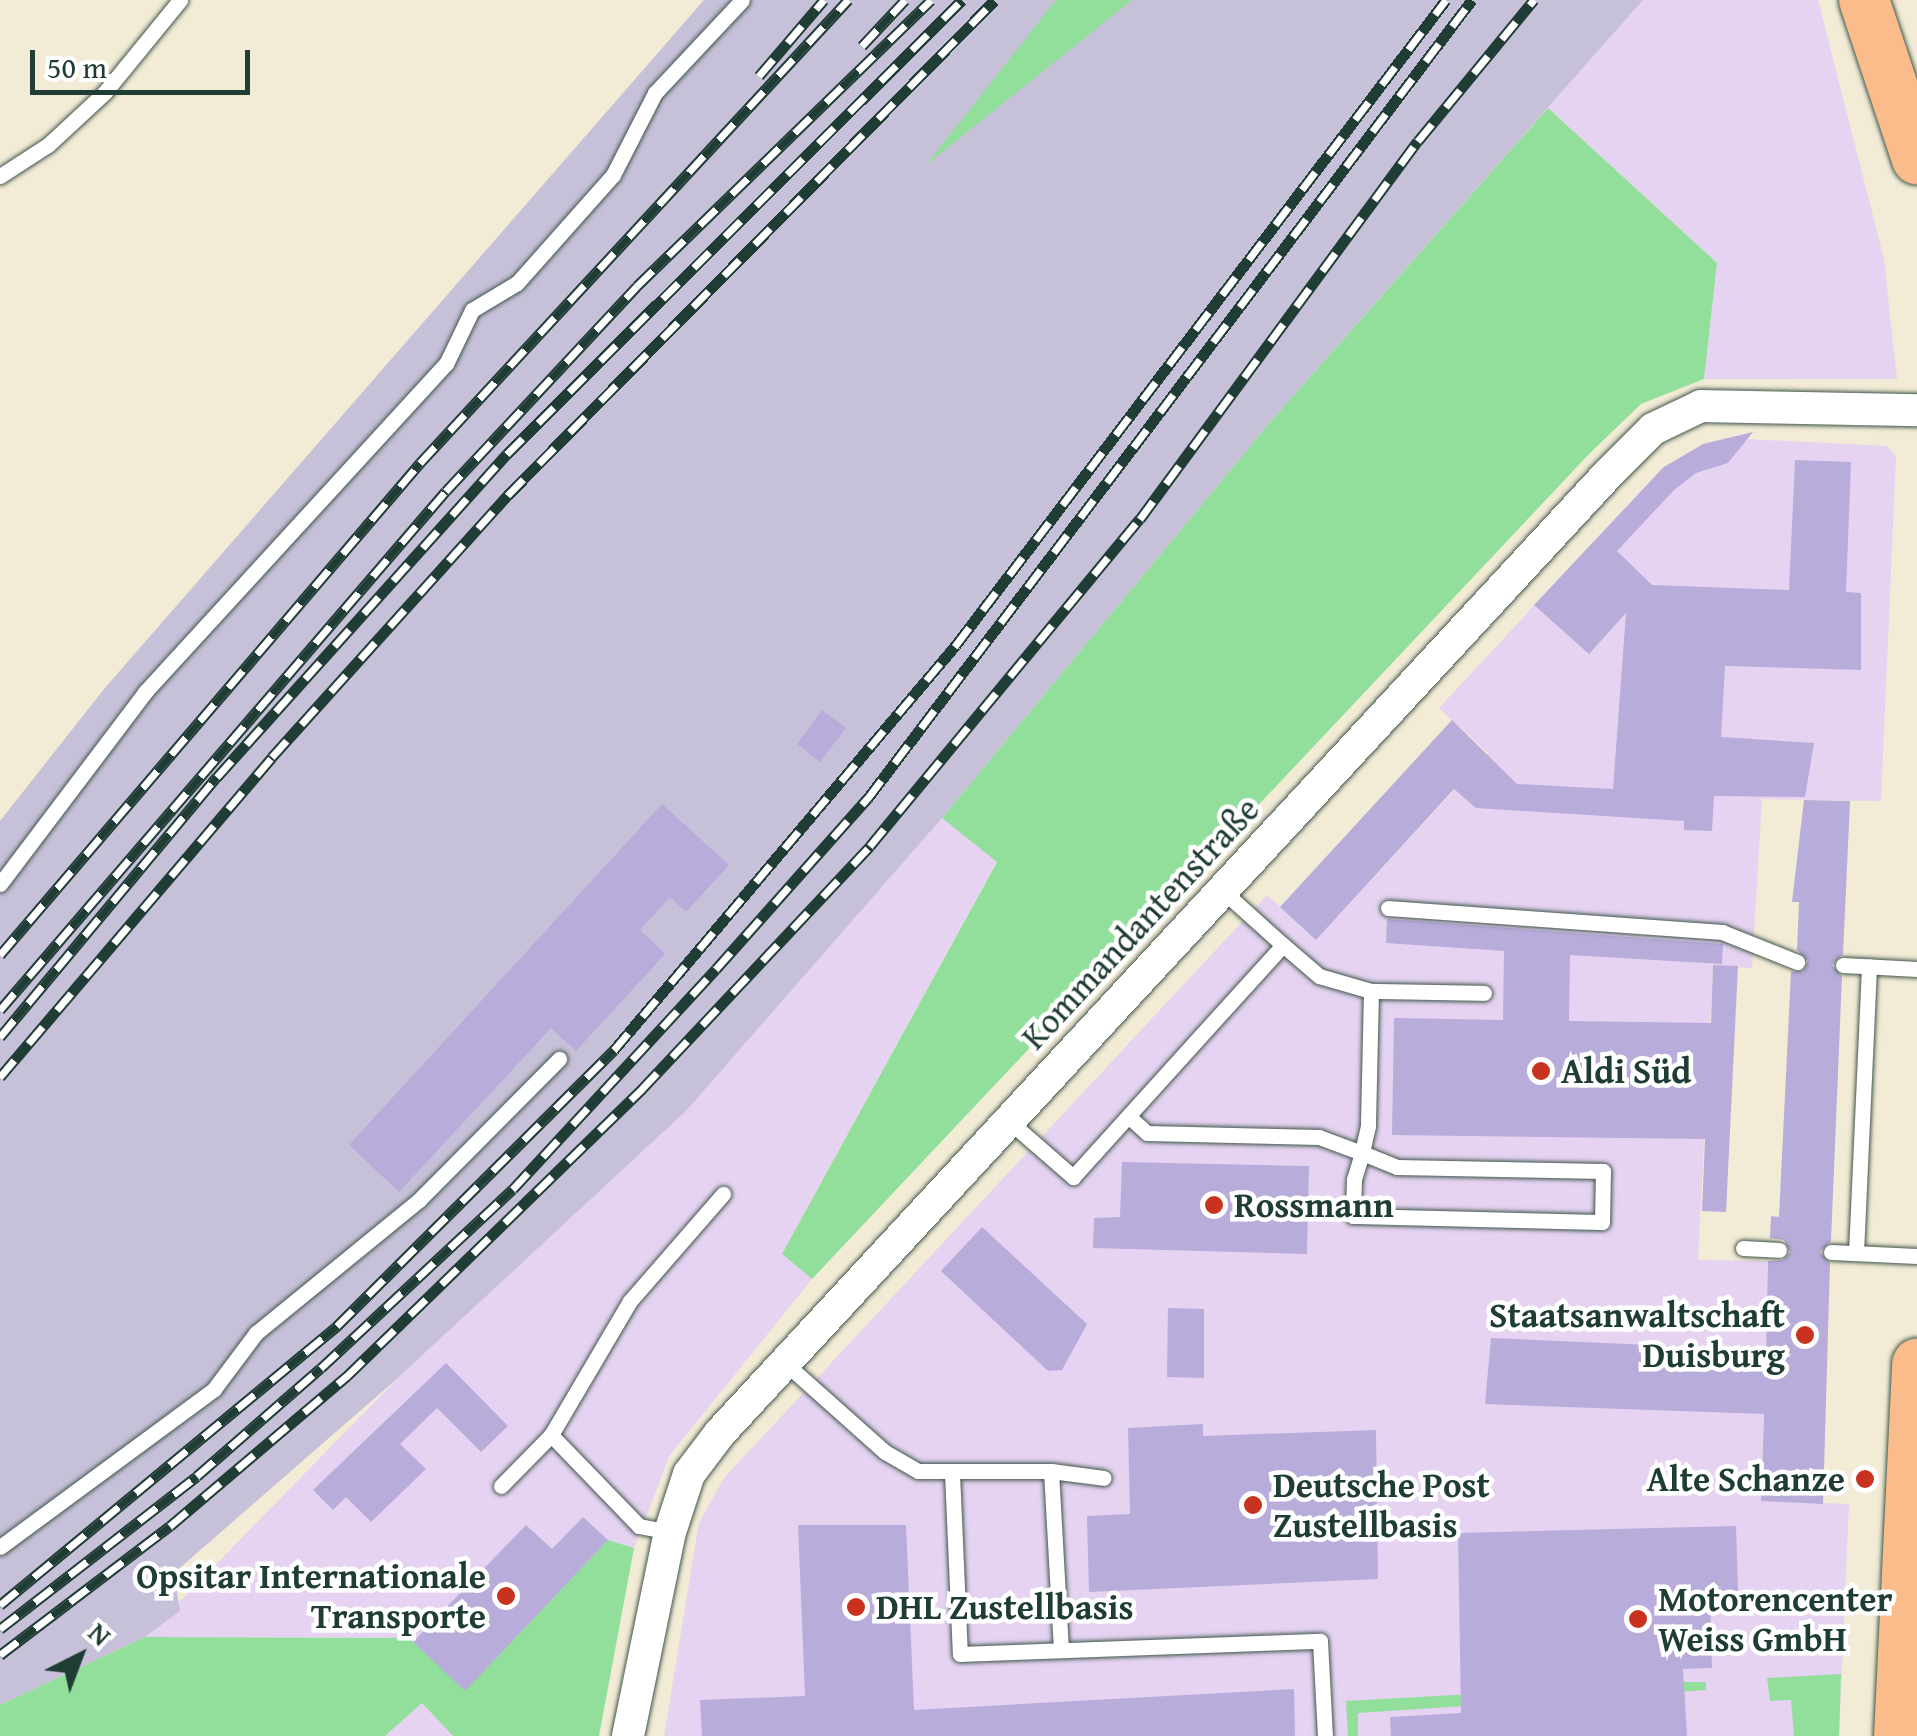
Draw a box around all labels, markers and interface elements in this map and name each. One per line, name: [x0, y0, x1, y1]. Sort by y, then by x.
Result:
scale bar: [35, 30, 255, 92]
text: 50 m: [47, 45, 107, 89]
street label: Kommandantenstraße: [1012, 788, 1268, 1058]
place label: Aldi Süd: [1561, 1050, 1691, 1092]
marker: Aldi Süd: [1530, 1060, 1552, 1082]
place label: Rossmann: [1234, 1184, 1394, 1226]
marker: Rossmann: [1203, 1194, 1225, 1216]
place label: Staatsanwaltschaft Duisburg: [1489, 1294, 1785, 1376]
marker: Staatsanwaltschaft Duisburg: [1794, 1324, 1816, 1346]
place label: Alte Schanze: [1646, 1458, 1845, 1500]
place label: Deutsche Post Zustellbasis: [1273, 1464, 1490, 1546]
marker: Alte Schanze: [1854, 1468, 1876, 1490]
marker: Deutsche Post Zustellbasis: [1242, 1494, 1264, 1516]
place label: Opsitar Internationale Transporte: [136, 1555, 486, 1637]
place label: Motorencenter Weiss GmbH: [1658, 1578, 1893, 1660]
marker: Opsitar Internationale Transporte: [495, 1585, 517, 1607]
place label: DHL Zustellbasis: [876, 1586, 1134, 1628]
marker: DHL Zustellbasis: [845, 1596, 867, 1618]
north arrow: [30, 1606, 130, 1706]
marker: Motorencenter Weiss GmbH: [1627, 1608, 1649, 1630]
text: N: [80, 1612, 121, 1655]

